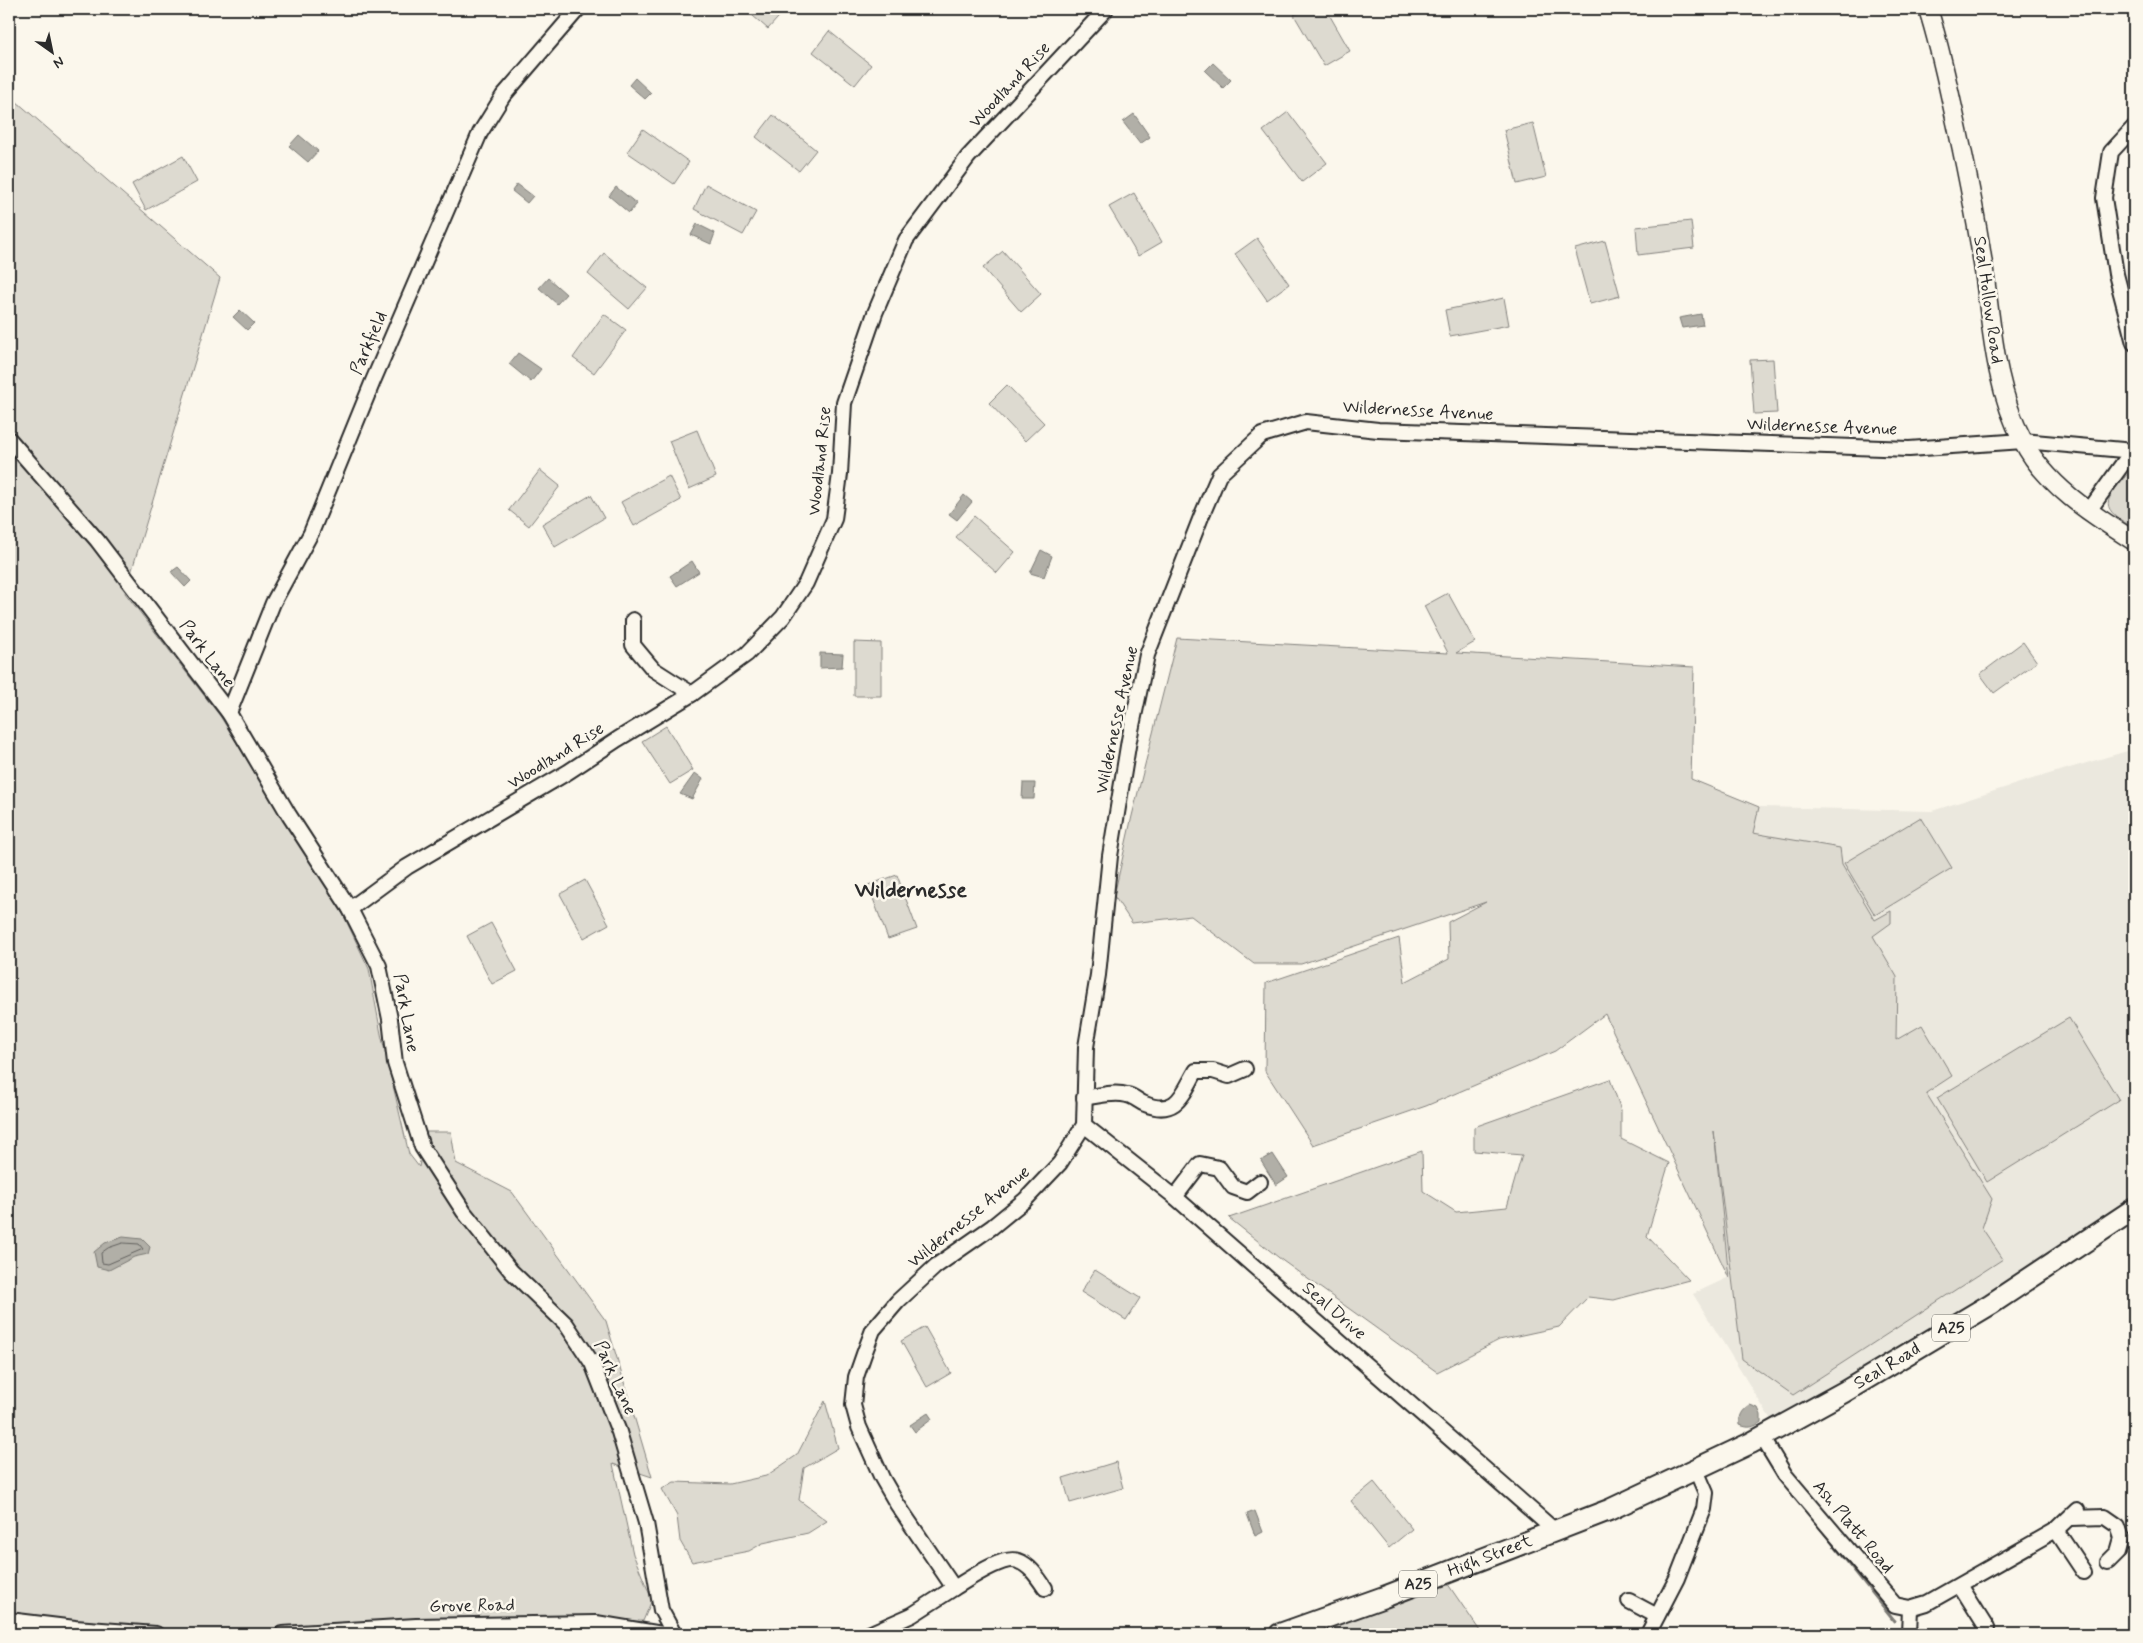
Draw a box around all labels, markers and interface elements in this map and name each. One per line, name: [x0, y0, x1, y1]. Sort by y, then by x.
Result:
north arrow: [28, 28, 78, 78]
street label: Woodland Rise: [964, 37, 1056, 133]
text: N: [50, 52, 67, 72]
street label: Seal Hollow Road: [1967, 235, 2009, 365]
street label: Parkfield: [344, 307, 394, 379]
street label: Wildernesse Avenue: [1342, 395, 1494, 427]
street label: Woodland Rise: [802, 405, 838, 517]
street label: Wildernesse Avenue: [1746, 412, 1898, 442]
street label: Park Lane: [174, 615, 240, 693]
street label: Wildernesse Avenue: [1090, 644, 1144, 796]
street label: Woodland Rise: [503, 717, 609, 795]
district label: Wildernesse: [854, 877, 967, 905]
street label: Park Lane: [387, 972, 425, 1054]
street label: Wildernesse Avenue: [903, 1160, 1035, 1274]
street label: Seal Drive: [1297, 1276, 1371, 1346]
road number: A25: [1932, 1315, 1970, 1342]
street label: Park Lane: [588, 1337, 642, 1419]
street label: Seal Road: [1849, 1337, 1925, 1395]
street label: Ash Platt Road: [1807, 1475, 1899, 1579]
street label: High Street: [1444, 1529, 1536, 1583]
road number: A25: [1399, 1570, 1437, 1598]
street label: Grove Road: [429, 1593, 515, 1619]

